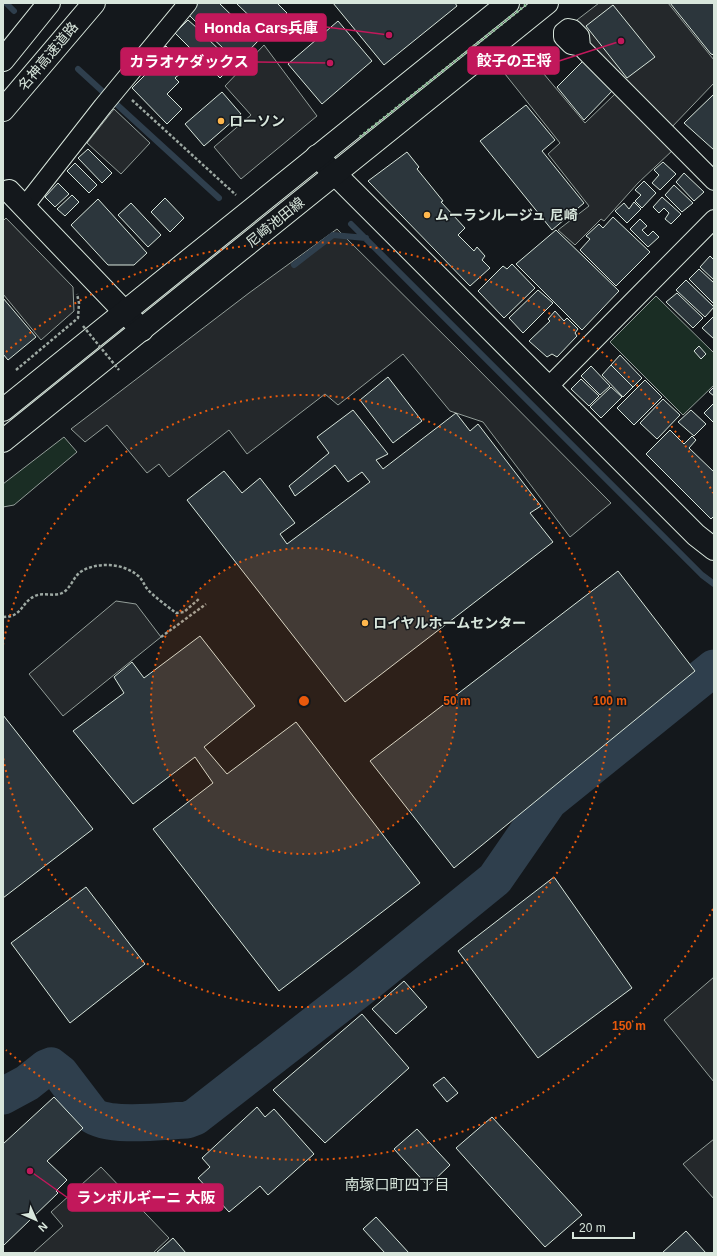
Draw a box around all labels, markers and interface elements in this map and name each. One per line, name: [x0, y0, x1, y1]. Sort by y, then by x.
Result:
callout: Honda Cars兵庫: [196, 14, 326, 41]
street label: 名神高速道路: [15, 19, 81, 93]
text: Honda Cars兵庫: [204, 19, 318, 36]
callout: 餃子の王将: [468, 47, 559, 74]
callout: カラオケダックス: [121, 48, 257, 75]
text: 餃子の王将: [476, 52, 552, 69]
text: カラオケダックス: [129, 53, 249, 70]
place label: ローソン: [229, 113, 285, 129]
marker: ローソン: [216, 116, 226, 126]
street label: 尼崎池田線: [243, 194, 307, 250]
place label: ムーランルージュ 尼崎: [435, 207, 578, 223]
marker: ムーランルージュ 尼崎: [422, 210, 432, 220]
place label: ロイヤルホームセンター: [373, 615, 526, 631]
marker: ロイヤルホームセンター: [360, 618, 370, 628]
centre of rings: [297, 694, 311, 708]
text: 50 m: [443, 694, 471, 708]
text: 100 m: [593, 694, 627, 708]
text: 150 m: [612, 1019, 646, 1033]
district label: 南塚口町四丁目: [344, 1176, 450, 1193]
callout: ランボルギーニ 大阪: [68, 1184, 223, 1211]
text: ランボルギーニ 大阪: [76, 1189, 216, 1206]
north arrow: [16, 1200, 56, 1240]
scale bar: [573, 1214, 634, 1240]
text: N: [36, 1220, 50, 1234]
text: 20 m: [579, 1221, 606, 1235]

